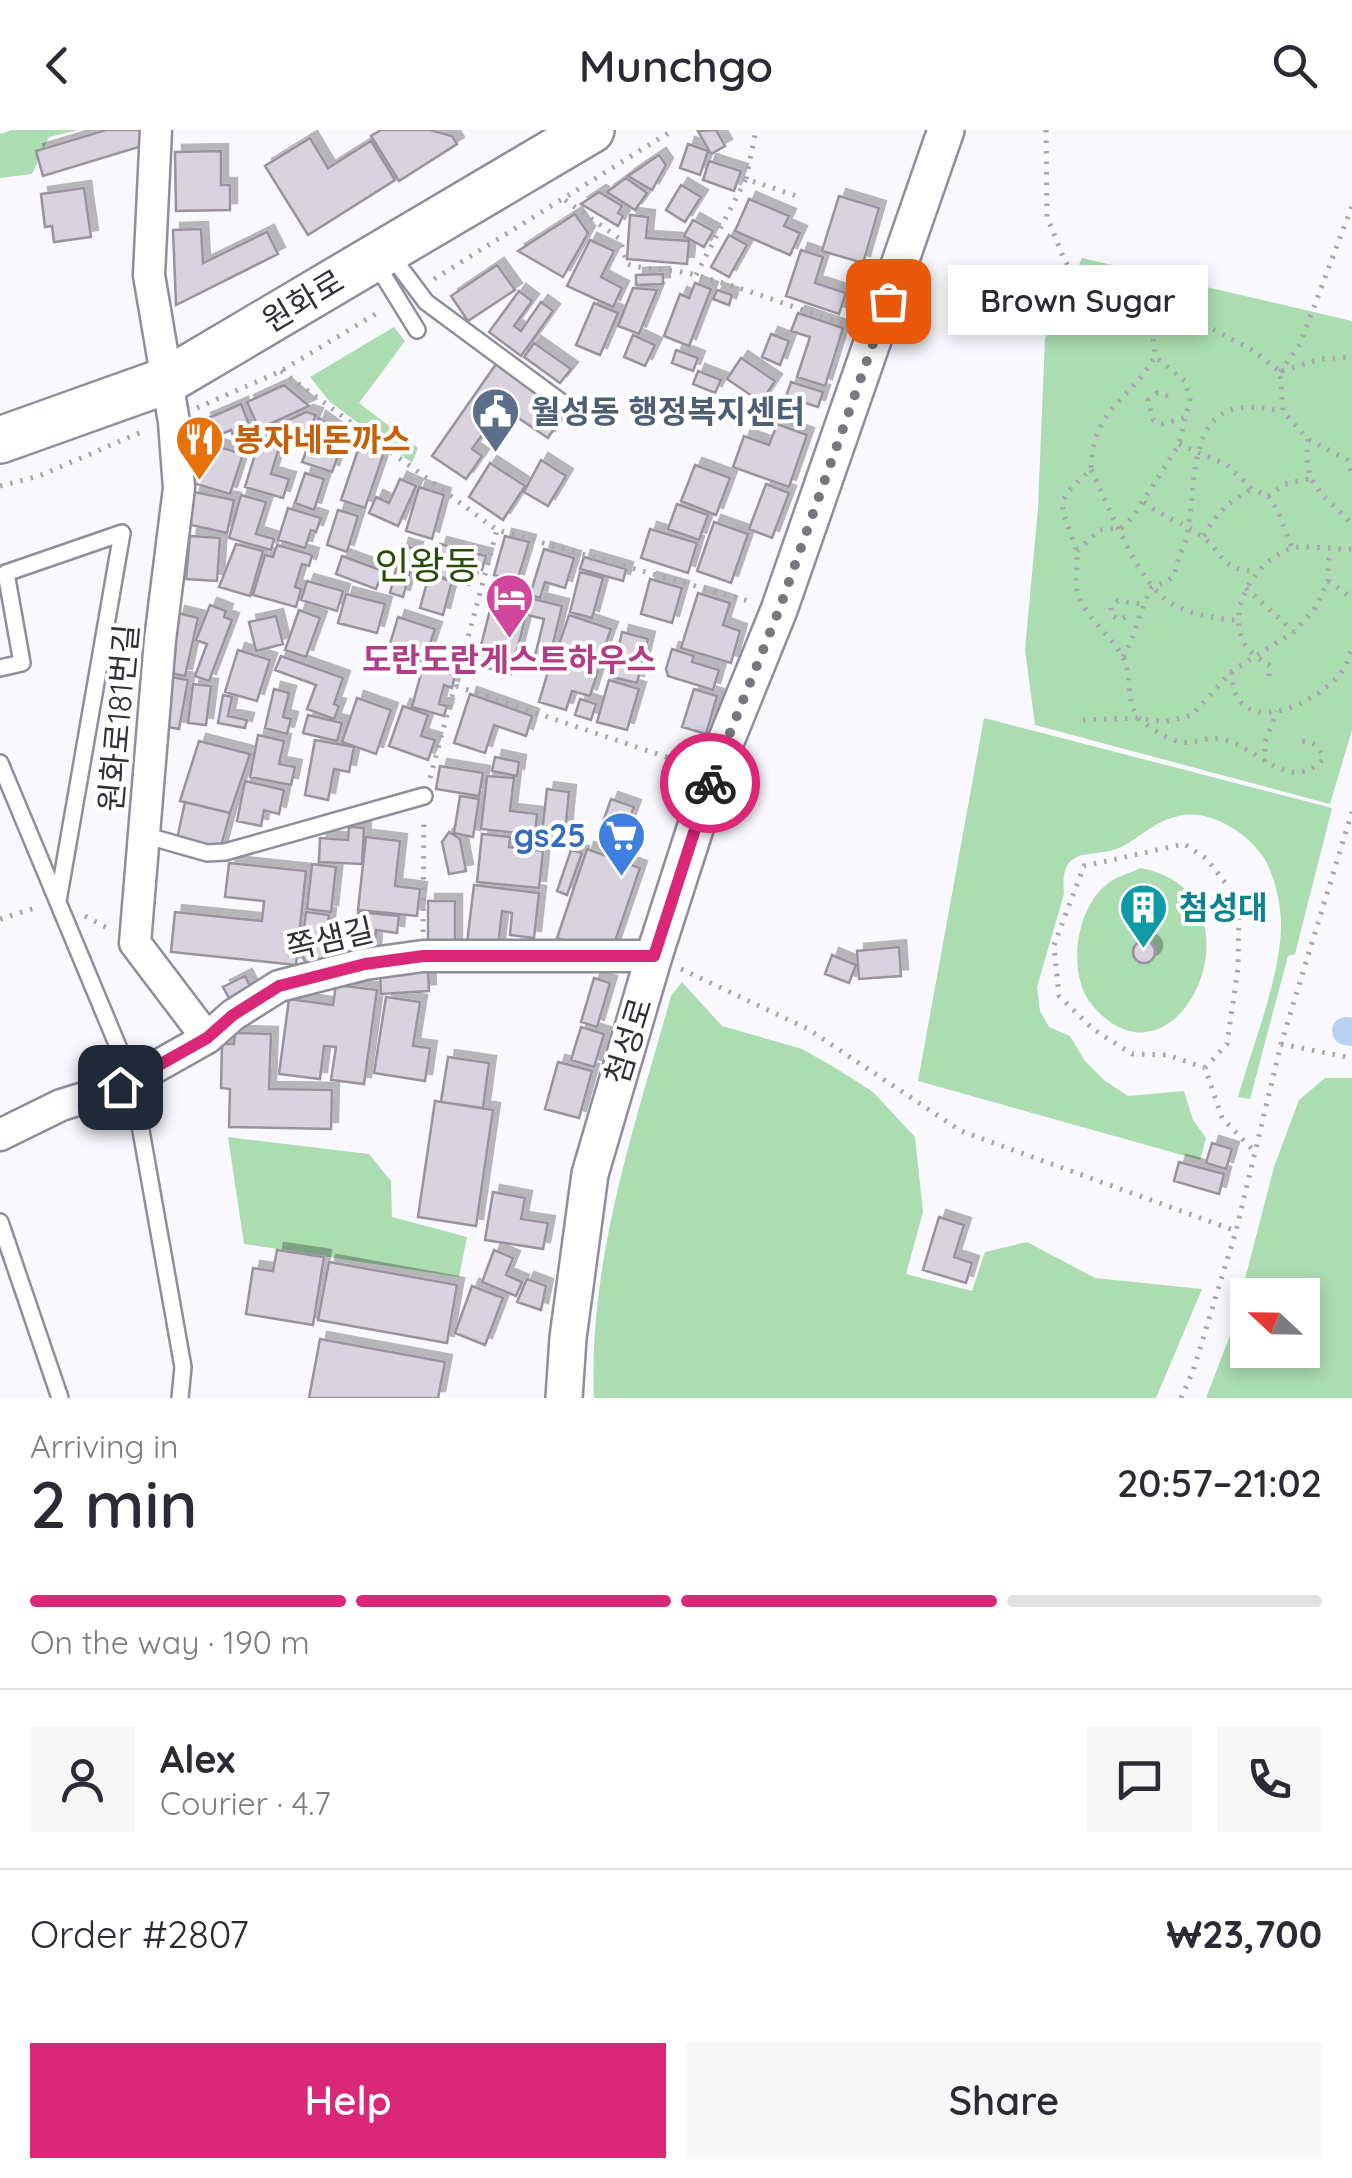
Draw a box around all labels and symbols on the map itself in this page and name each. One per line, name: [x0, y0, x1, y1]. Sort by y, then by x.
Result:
pin: [846, 259, 931, 344]
street label: 원화로: [254, 260, 351, 340]
callout: Brown Sugar: [948, 266, 1208, 336]
public building icon: 월성동 행정복지센터: [470, 386, 522, 454]
place label: 월성동 행정복지센터: [531, 391, 805, 431]
restaurant icon: 봉자네돈까스: [173, 414, 225, 482]
place label: 봉자네돈까스: [234, 419, 411, 459]
district label: 인왕동: [375, 541, 479, 589]
hotel icon: 도란도란게스트하우스: [483, 572, 535, 640]
street label: 원화로181번길: [90, 622, 146, 813]
place label: 도란도란게스트하우스: [362, 639, 656, 679]
courier: [660, 733, 760, 833]
supermarket icon: gs25: [595, 810, 647, 878]
place label: gs25: [514, 815, 586, 855]
building icon: 첨성대: [1118, 882, 1170, 950]
place label: 첨성대: [1179, 887, 1267, 927]
street label: 쪽샘길: [282, 909, 377, 967]
street label: 첨성로: [596, 993, 660, 1089]
pin: [78, 1045, 163, 1130]
north arrow: [1230, 1278, 1320, 1368]

